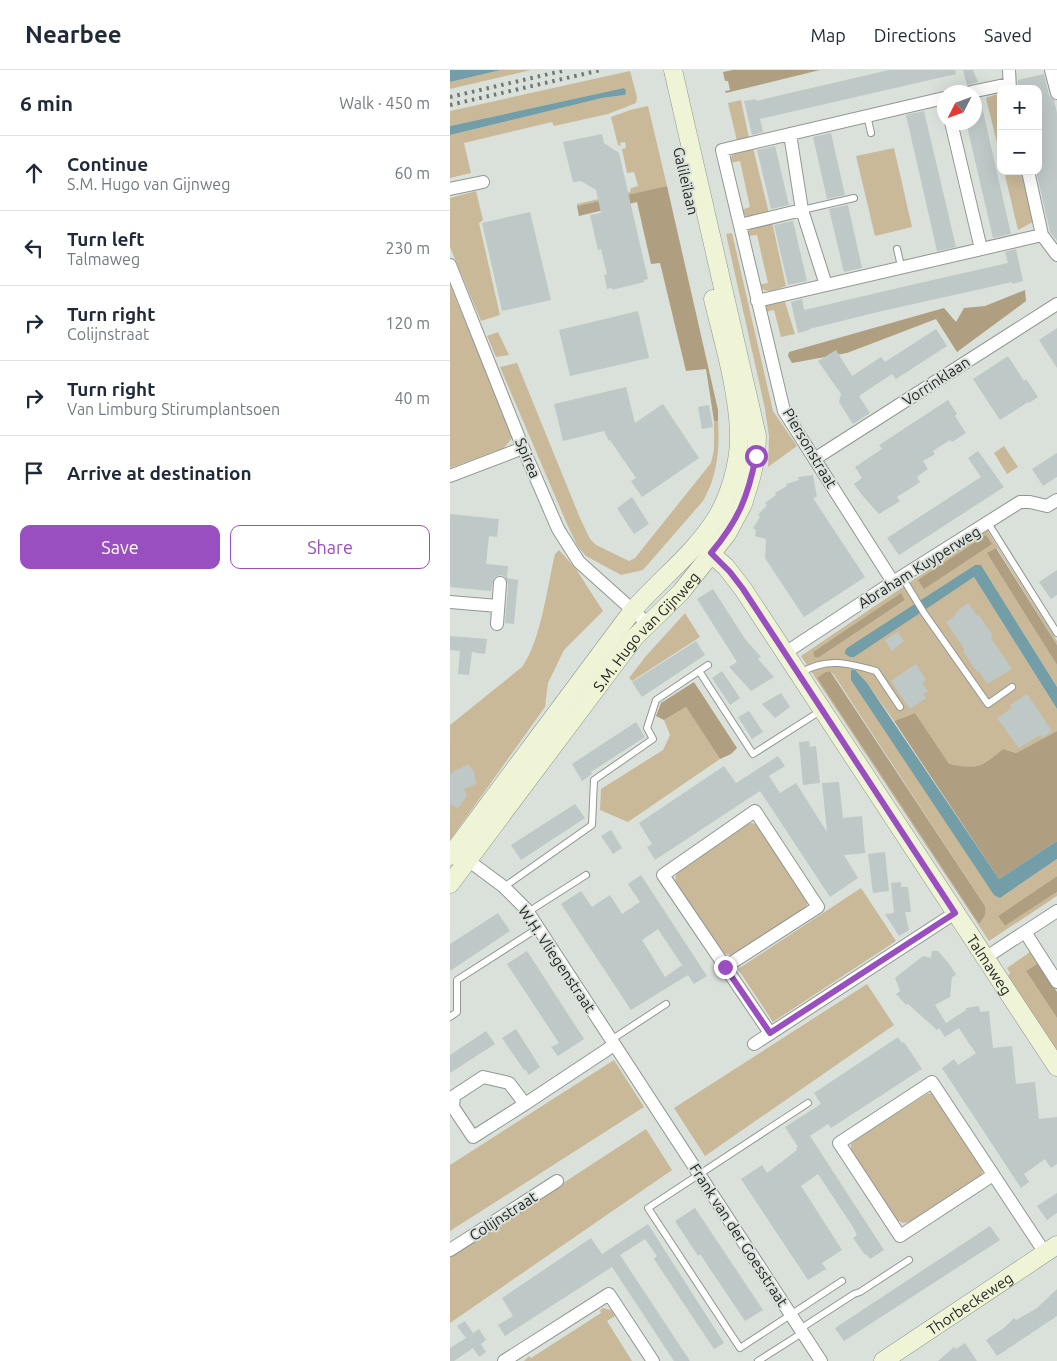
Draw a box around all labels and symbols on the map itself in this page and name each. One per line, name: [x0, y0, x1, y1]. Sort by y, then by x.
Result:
north arrow: [937, 85, 982, 130]
street label: Galileïlaan: [670, 145, 702, 217]
street label: Vorrinklaan: [899, 353, 973, 409]
street label: Piersonstraat: [780, 405, 840, 491]
street label: Spirea: [512, 435, 544, 481]
route start: [745, 445, 768, 468]
street label: Abraham Kuyperweg: [855, 522, 983, 612]
street label: S.M. Hugo van Gijnweg: [589, 568, 702, 694]
street label: W.H. Vliegenstraat: [515, 902, 599, 1016]
street label: Talmaweg: [964, 931, 1016, 998]
route end: [714, 956, 737, 979]
street label: Frank van der Goesstraat: [686, 1160, 792, 1310]
street label: Colijnstraat: [466, 1188, 540, 1244]
street label: Thorbeckeweg: [923, 1269, 1016, 1338]

